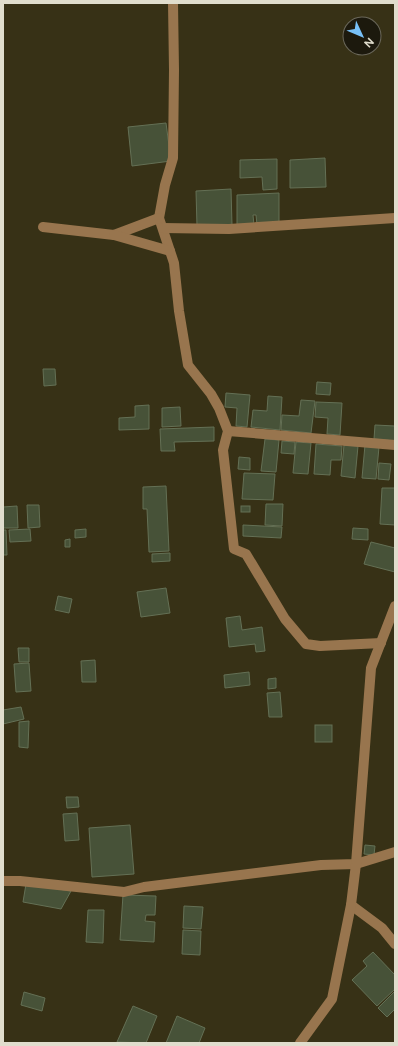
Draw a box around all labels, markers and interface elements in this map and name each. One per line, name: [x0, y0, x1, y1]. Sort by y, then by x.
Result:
north arrow: [342, 16, 382, 56]
text: N: [361, 35, 376, 50]

